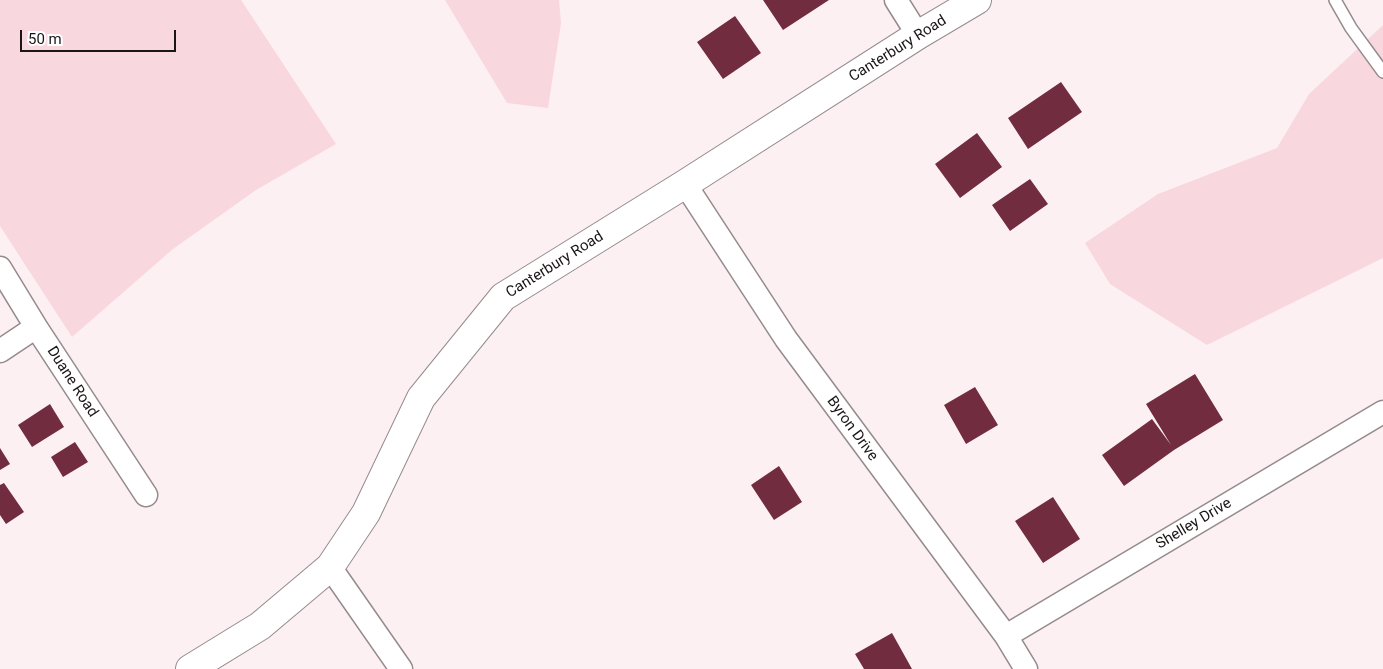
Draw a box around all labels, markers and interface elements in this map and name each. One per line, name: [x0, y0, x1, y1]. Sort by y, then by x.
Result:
street label: Canterbury Road: [846, 12, 950, 86]
scale bar: [22, 20, 179, 52]
text: 50 m: [28, 30, 62, 48]
street label: Canterbury Road: [503, 228, 607, 302]
street label: Duane Road: [42, 343, 102, 421]
street label: Byron Drive: [822, 393, 882, 465]
street label: Shelley Drive: [1153, 494, 1235, 554]

